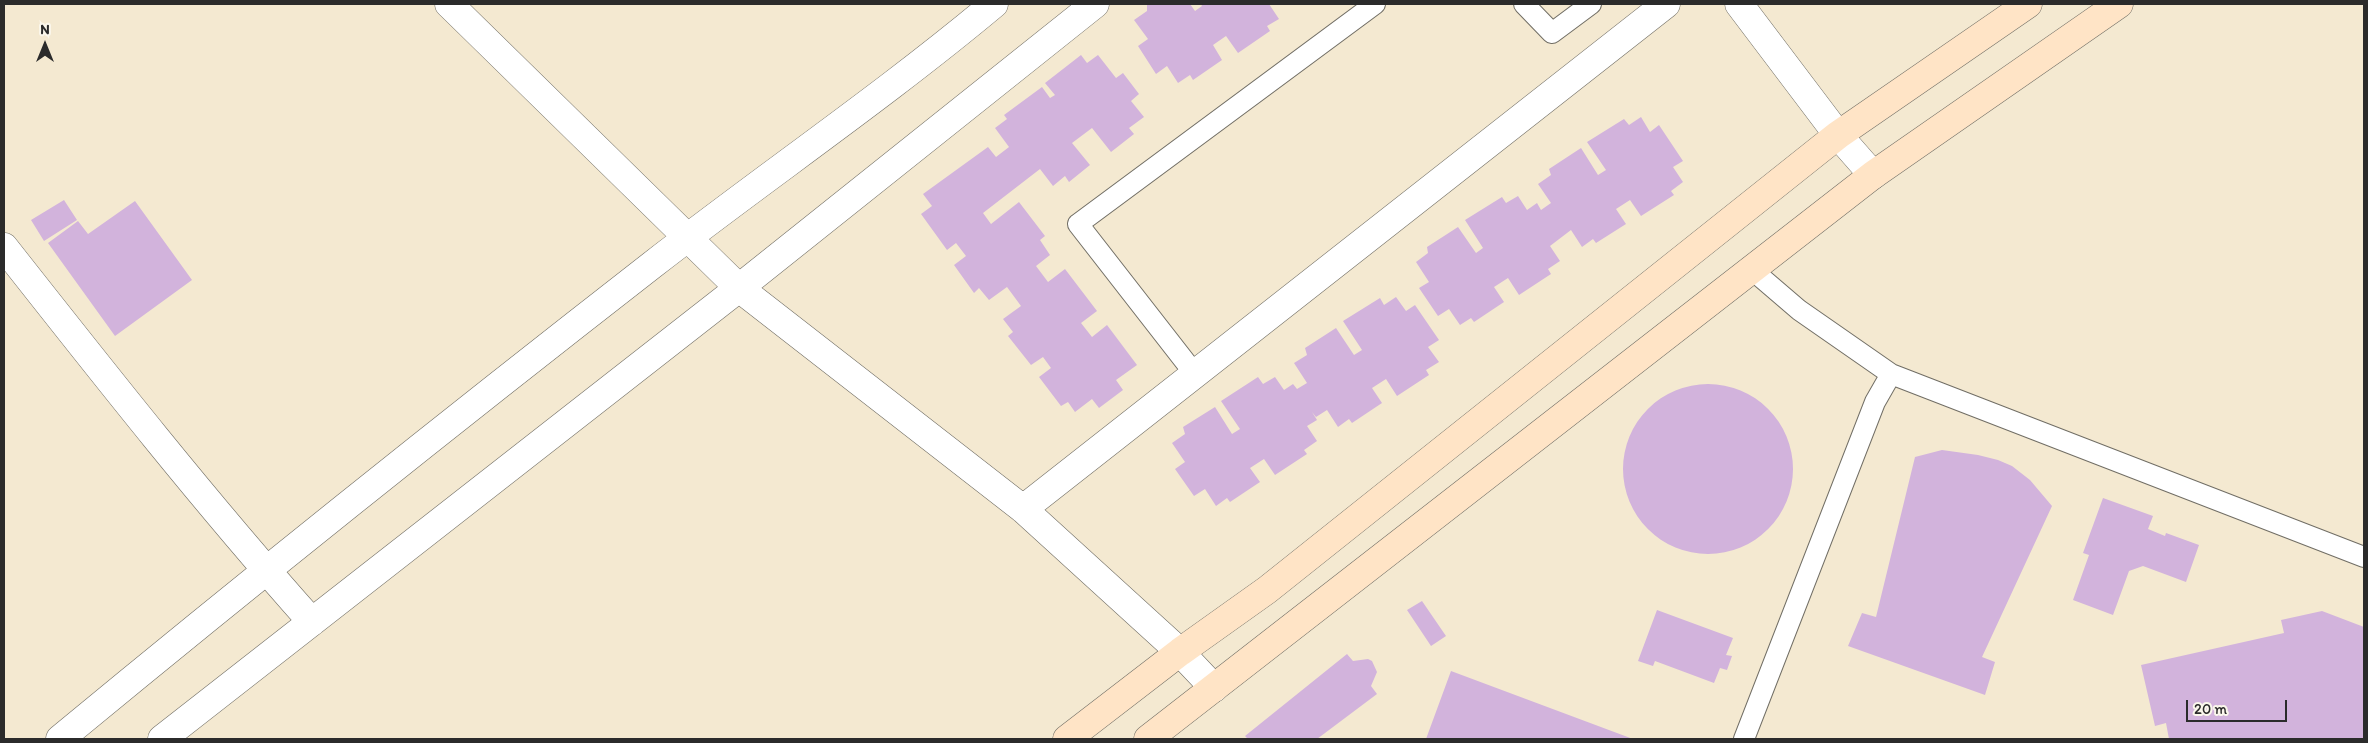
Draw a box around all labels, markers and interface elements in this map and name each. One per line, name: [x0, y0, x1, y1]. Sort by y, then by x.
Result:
north arrow: [20, 20, 70, 70]
text: N: [40, 21, 50, 38]
scale bar: [2188, 690, 2289, 722]
text: 20 m: [2194, 700, 2227, 718]

